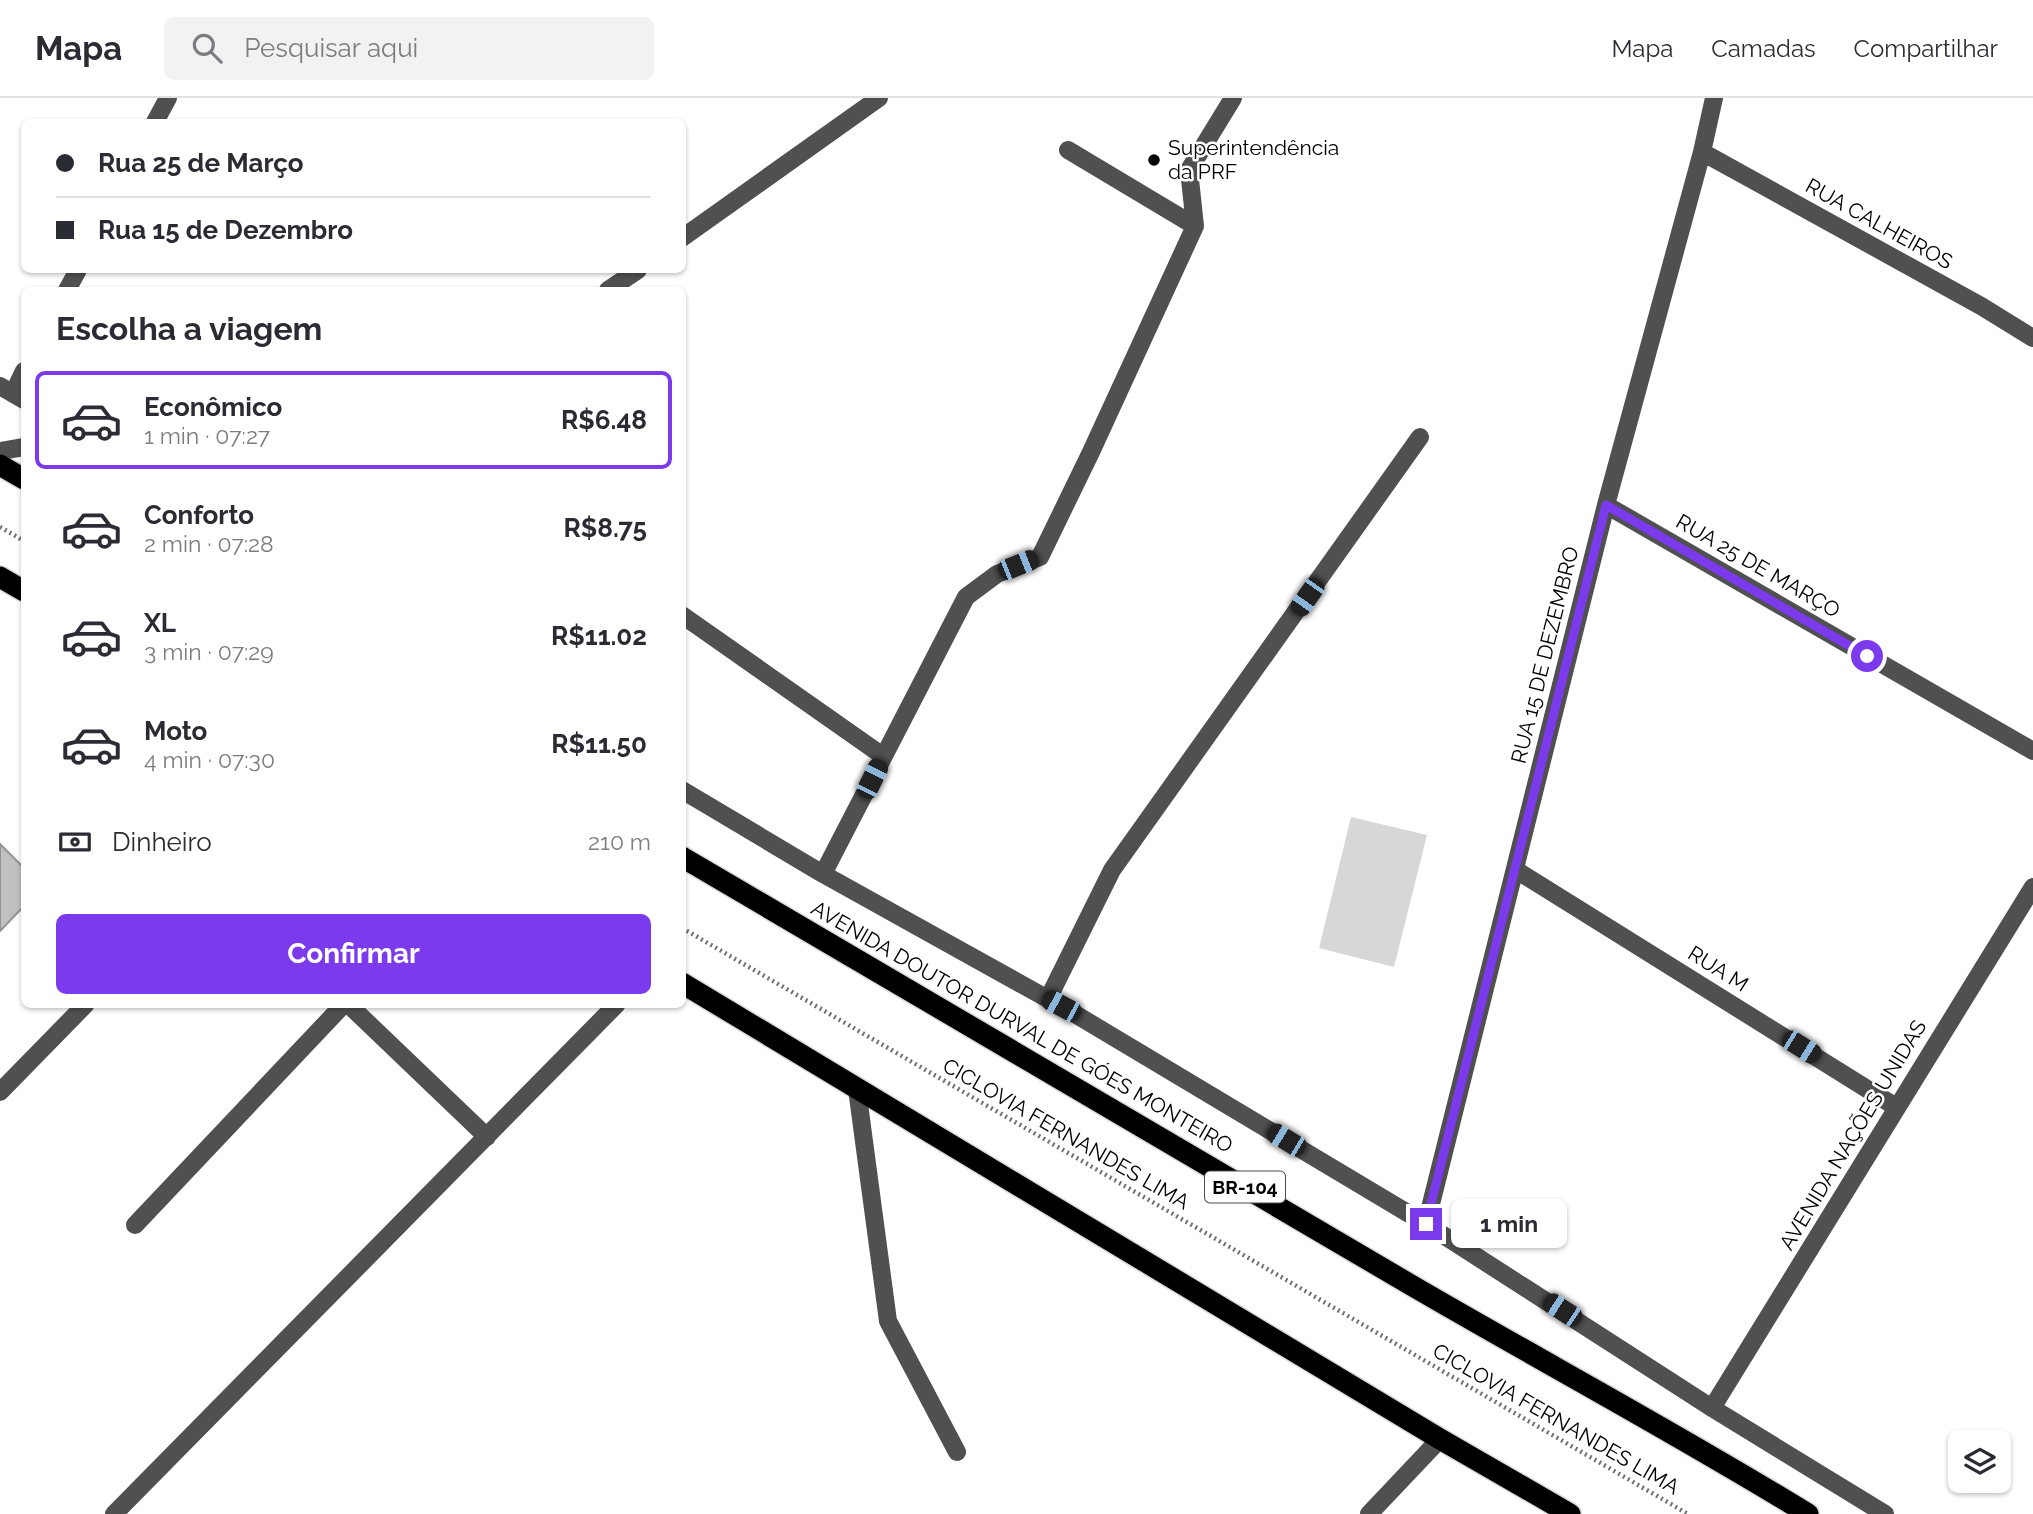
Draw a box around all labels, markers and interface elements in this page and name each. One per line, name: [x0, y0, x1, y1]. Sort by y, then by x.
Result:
search box: [164, 17, 654, 80]
text: Mapa: [35, 29, 122, 68]
icon: search: [188, 29, 226, 67]
text: Pesquisar aqui: [244, 33, 418, 63]
text: Mapa: [1611, 34, 1673, 63]
text: Camadas: [1711, 34, 1816, 63]
text: Compartilhar: [1854, 34, 1998, 63]
place label: Superintendência da PRF: [1168, 135, 1339, 184]
text: Rua 25 de Março: [98, 148, 304, 178]
marker: Superintendência da PRF: [1146, 152, 1162, 168]
street label: RUA CALHEIROS: [1801, 173, 1957, 274]
text: Rua 15 de Dezembro: [98, 215, 353, 245]
text: Escolha a viagem: [56, 310, 322, 347]
icon: car: [60, 389, 123, 452]
text: Econômico: [144, 392, 282, 422]
text: R$6.48: [561, 405, 647, 435]
text: 1 min · 07:27: [144, 422, 270, 449]
icon: car: [60, 497, 123, 560]
text: Conforto: [144, 500, 254, 530]
street label: RUA 25 DE MARÇO: [1672, 508, 1845, 623]
text: R$8.75: [564, 513, 647, 543]
text: 2 min · 07:28: [144, 530, 274, 557]
street label: RUA 15 DE DEZEMBRO: [1505, 544, 1584, 766]
car: [995, 547, 1042, 583]
car: [1287, 574, 1328, 620]
icon: car: [60, 605, 123, 668]
text: XL: [144, 608, 176, 638]
text: R$11.02: [551, 621, 647, 651]
text: 3 min · 07:29: [144, 638, 274, 665]
route start: [1851, 640, 1883, 672]
icon: car: [60, 713, 123, 776]
text: Moto: [144, 716, 207, 746]
text: R$11.50: [551, 729, 647, 759]
text: 4 min · 07:30: [144, 746, 275, 773]
car: [854, 756, 891, 802]
icon: cash: [56, 823, 94, 861]
text: Dinheiro: [112, 827, 212, 857]
text: 210 m: [588, 828, 651, 855]
street label: AVENIDA DOUTOR DURVAL DE GÓES MONTEIRO: [807, 895, 1237, 1158]
button: Confirmar: [56, 914, 651, 994]
street label: RUA M: [1684, 940, 1753, 997]
car: [1038, 987, 1085, 1025]
street label: AVENIDA NAÇÕES UNIDAS: [1774, 1015, 1931, 1254]
car: [1778, 1027, 1825, 1067]
street label: CICLOVIA FERNANDES LIMA: [938, 1053, 1194, 1215]
car: [1263, 1120, 1310, 1160]
road number: BR-104: [1205, 1172, 1285, 1203]
callout: 1 min: [1450, 1200, 1566, 1248]
route end: [1410, 1208, 1442, 1240]
text: 1 min: [1480, 1210, 1538, 1237]
car: [1539, 1290, 1586, 1330]
street label: CICLOVIA FERNANDES LIMA: [1428, 1338, 1684, 1500]
map controls: [1948, 1430, 2011, 1493]
button: layers: [1948, 1430, 2011, 1493]

